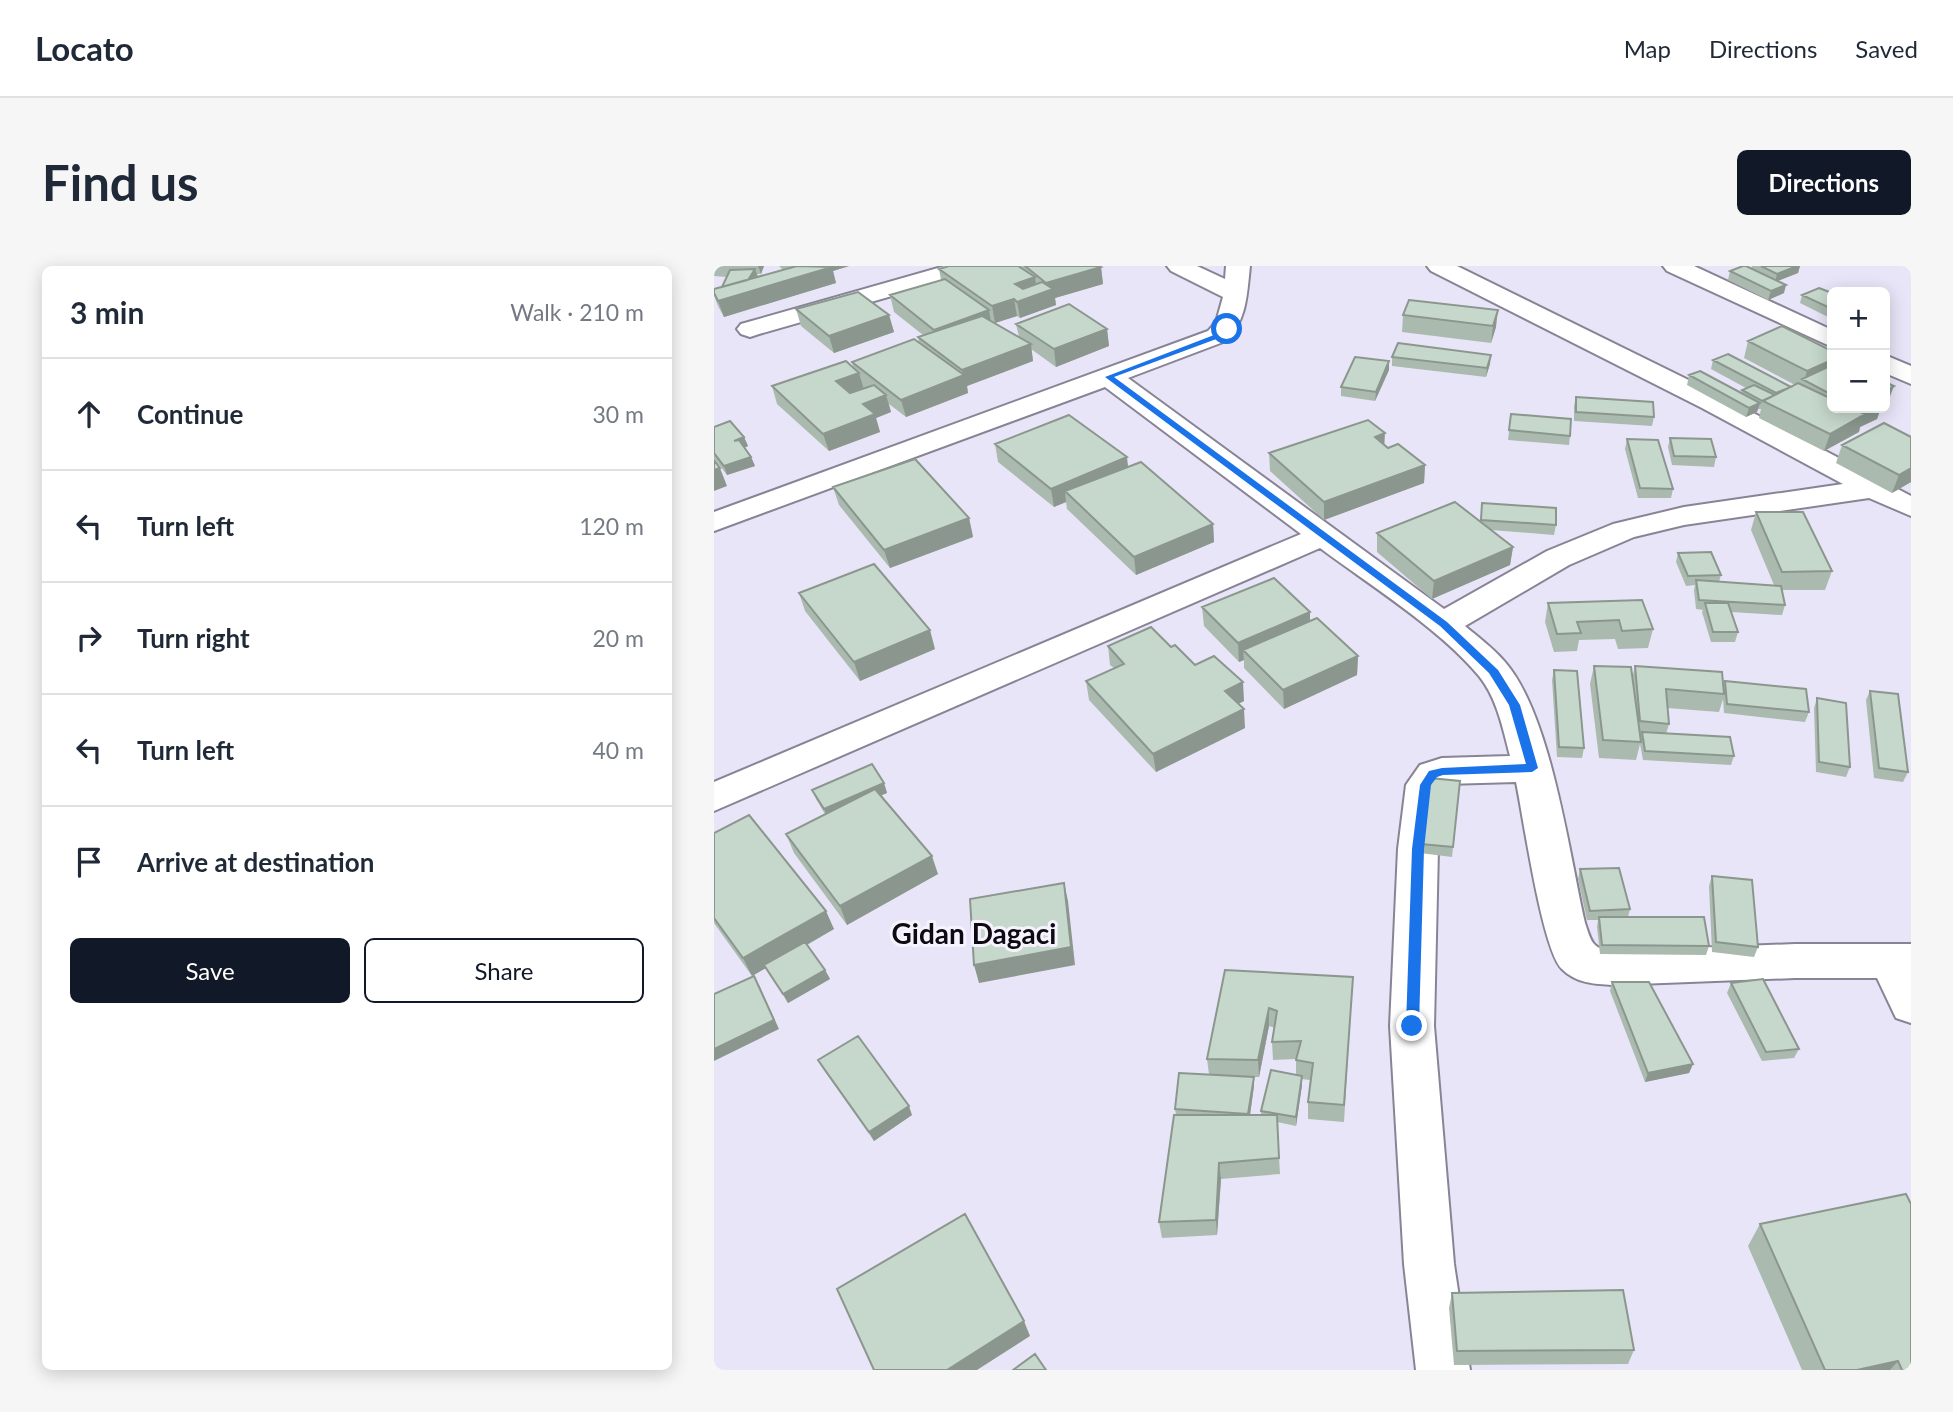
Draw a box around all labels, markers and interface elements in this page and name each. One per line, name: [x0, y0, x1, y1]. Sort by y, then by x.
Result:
text: Locato: [35, 28, 134, 68]
text: Map: [1624, 34, 1671, 63]
text: Directions: [1709, 34, 1817, 63]
text: Saved: [1855, 34, 1918, 63]
button: Directions: [1737, 150, 1911, 215]
text: Find us: [42, 153, 199, 211]
map controls: [1827, 287, 1890, 413]
button: +: [1827, 287, 1890, 350]
text: 3 min: [70, 294, 144, 330]
text: Walk · 210 m: [510, 298, 644, 326]
route start: [1211, 313, 1242, 344]
button: −: [1827, 350, 1890, 413]
icon: ahead: [70, 395, 108, 433]
text: Continue: [137, 398, 243, 430]
text: 30 m: [593, 400, 644, 428]
icon: left: [70, 507, 108, 545]
text: Turn left: [137, 510, 234, 542]
text: 120 m: [579, 512, 644, 540]
icon: right: [70, 619, 108, 657]
text: Turn right: [137, 622, 250, 654]
text: 20 m: [593, 624, 644, 652]
icon: left: [70, 731, 108, 769]
text: Turn left: [137, 734, 234, 766]
text: 40 m: [593, 736, 644, 764]
icon: arrive: [70, 843, 108, 881]
text: Arrive at destination: [137, 846, 374, 878]
district label: Gidan Dagaci: [892, 916, 1056, 950]
button: Save: [70, 938, 350, 1003]
button: Share: [364, 938, 644, 1003]
route end: [1396, 1010, 1427, 1041]

